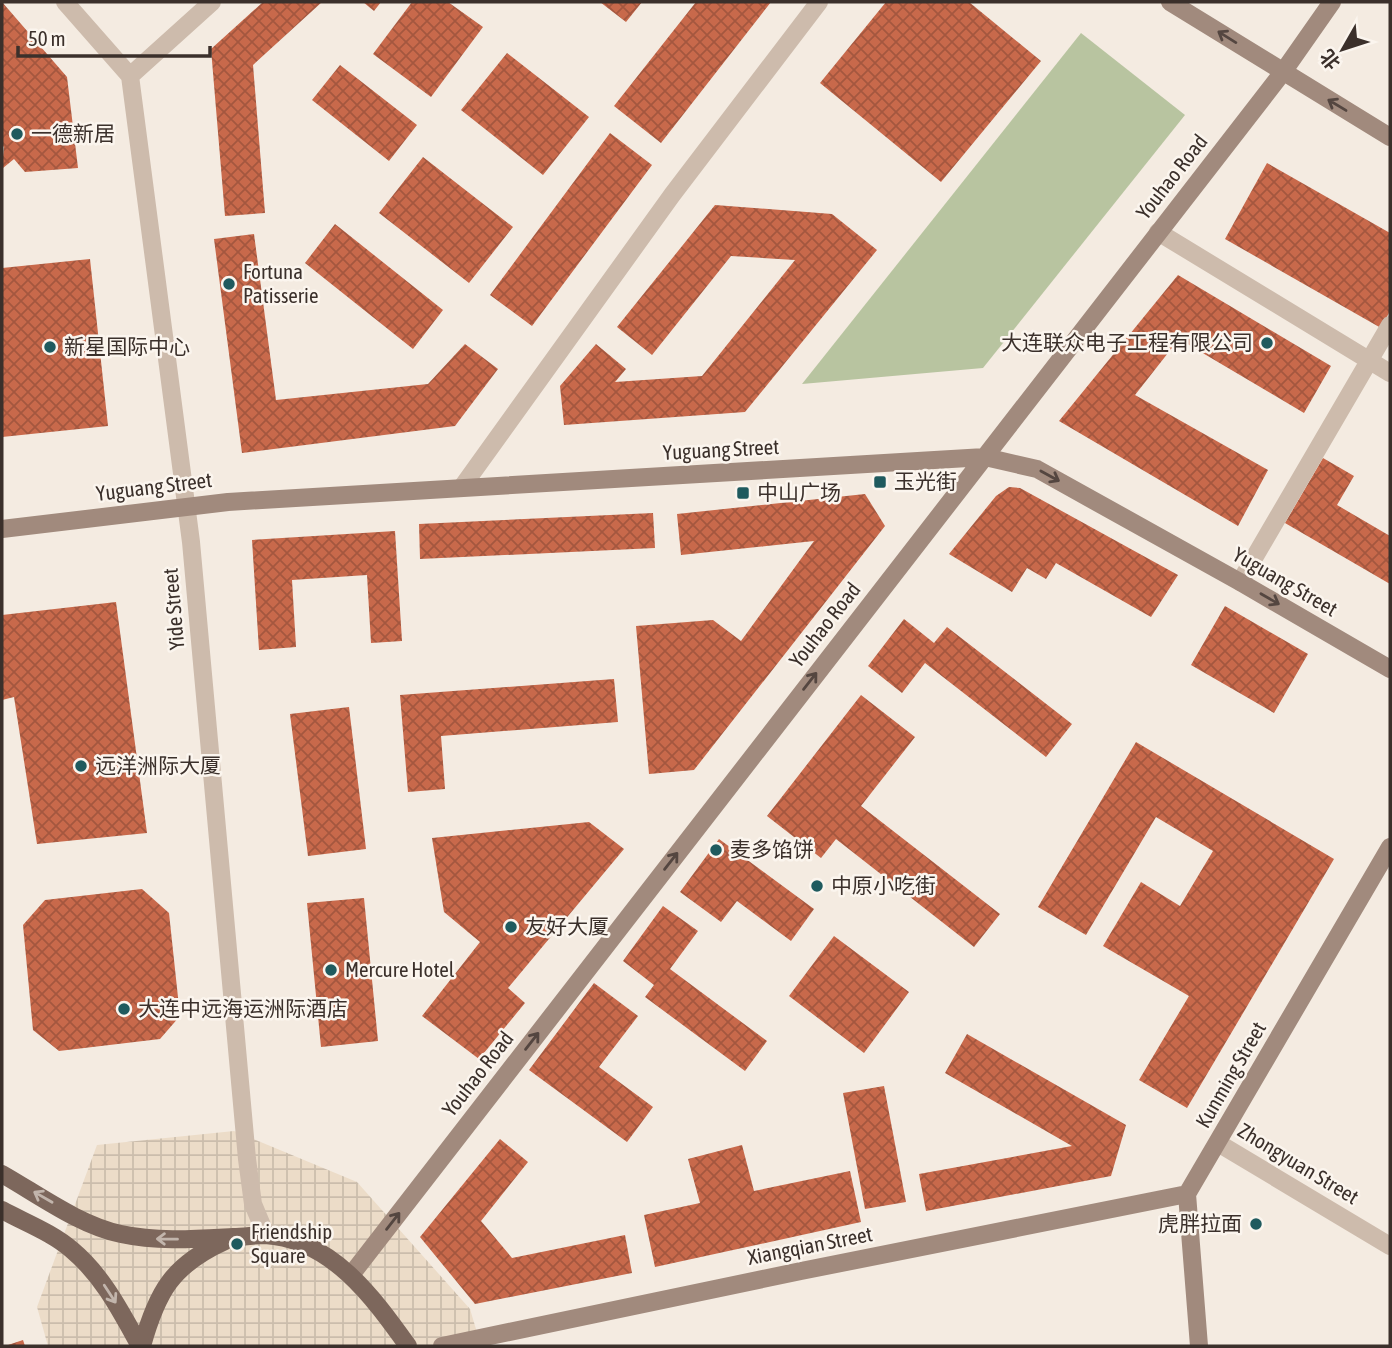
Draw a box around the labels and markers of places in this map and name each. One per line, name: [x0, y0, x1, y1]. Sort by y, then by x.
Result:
place label: 一德新居: [31, 121, 115, 145]
marker: 一德新居: [9, 126, 25, 142]
place label: Fortuna Patisserie: [243, 259, 318, 307]
marker: Fortuna Patisserie: [221, 276, 237, 292]
place label: 大连联众电子工程有限公司: [1001, 330, 1253, 354]
place label: 新星国际中心: [64, 334, 190, 358]
marker: 大连联众电子工程有限公司: [1259, 335, 1275, 351]
marker: 新星国际中心: [42, 339, 58, 355]
place label: 玉光街: [894, 469, 957, 493]
marker: 玉光街: [872, 474, 888, 490]
place label: 中山广场: [757, 480, 841, 504]
marker: 中山广场: [735, 485, 751, 501]
place label: 远洋洲际大厦: [95, 753, 221, 777]
marker: 远洋洲际大厦: [73, 758, 89, 774]
place label: 麦多馅饼: [730, 837, 814, 861]
marker: 麦多馅饼: [708, 842, 724, 858]
place label: 中原小吃街: [831, 873, 936, 897]
marker: 中原小吃街: [809, 878, 825, 894]
place label: 友好大厦: [525, 914, 609, 938]
marker: 友好大厦: [503, 919, 519, 935]
place label: Mercure Hotel: [345, 957, 455, 981]
marker: Mercure Hotel: [323, 962, 339, 978]
place label: 大连中远海运洲际酒店: [138, 996, 348, 1020]
marker: 大连中远海运洲际酒店: [116, 1001, 132, 1017]
place label: 虎胖拉面: [1158, 1211, 1242, 1235]
marker: 虎胖拉面: [1248, 1216, 1264, 1232]
place label: Friendship Square: [251, 1219, 332, 1267]
marker: Friendship Square: [229, 1236, 245, 1252]

